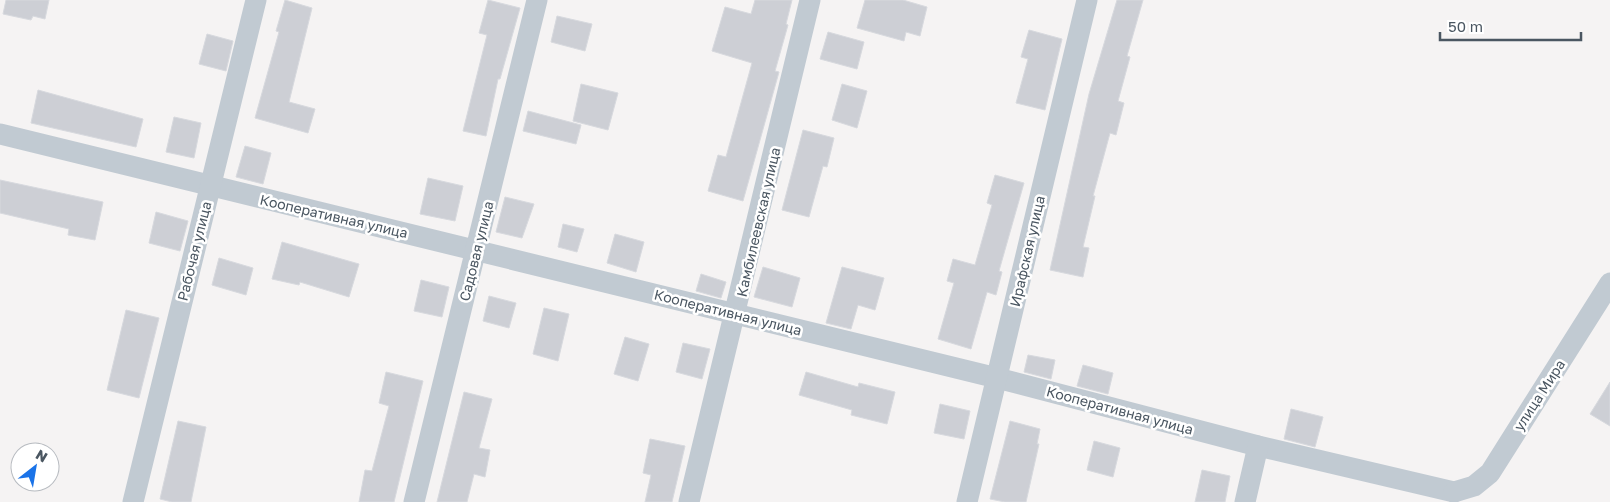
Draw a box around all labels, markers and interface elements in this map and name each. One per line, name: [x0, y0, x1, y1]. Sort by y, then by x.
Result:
scale bar: [1440, 10, 1581, 42]
text: 50 m: [1448, 17, 1483, 35]
street label: Камбилеевская улица: [733, 146, 783, 298]
street label: Кооперативная улица: [258, 191, 410, 241]
street label: Ирафская улица: [1006, 194, 1048, 308]
street label: Рабочая улица: [173, 199, 215, 303]
street label: Садовая улица: [455, 199, 497, 303]
street label: Кооперативная улица: [652, 285, 804, 339]
street label: улица Мира: [1510, 356, 1568, 434]
street label: Кооперативная улица: [1045, 382, 1195, 438]
north arrow: [10, 442, 60, 492]
text: N: [33, 445, 51, 465]

